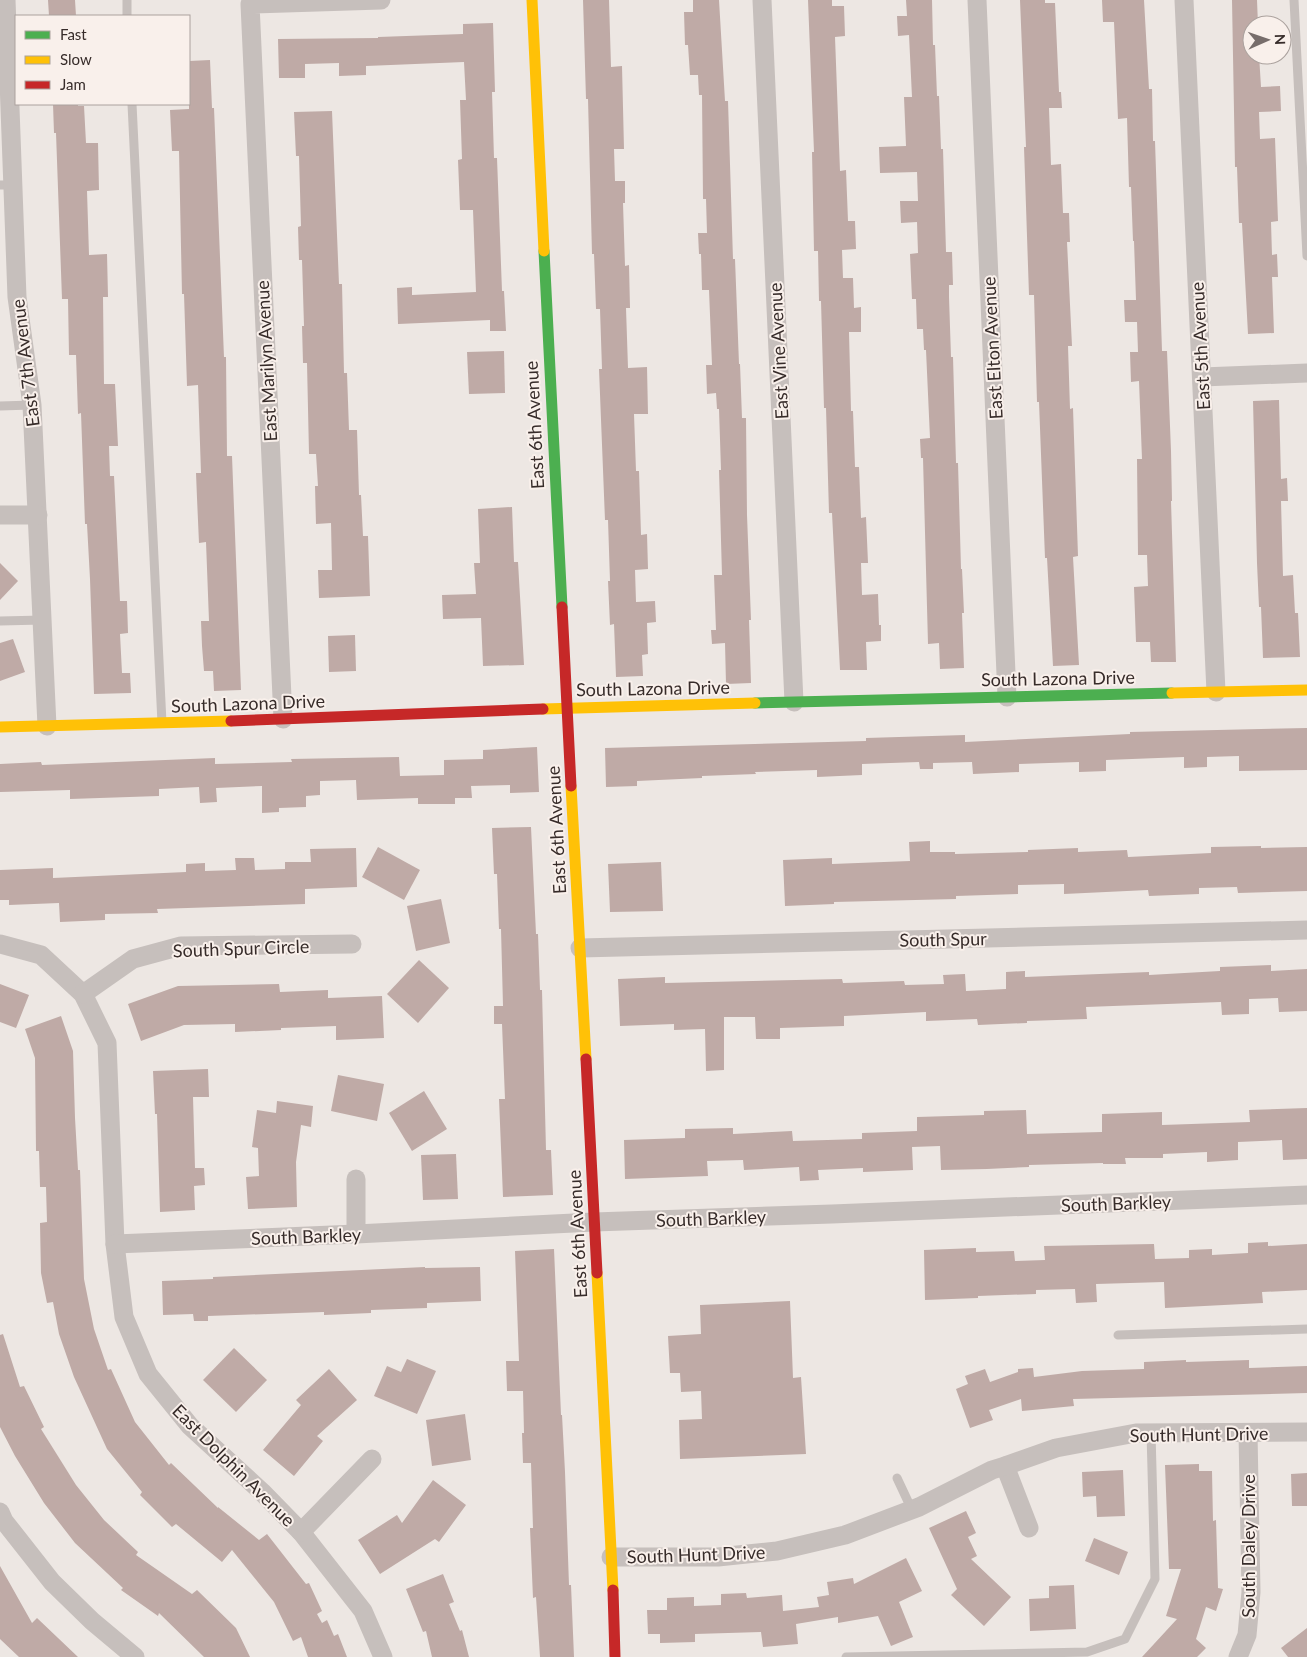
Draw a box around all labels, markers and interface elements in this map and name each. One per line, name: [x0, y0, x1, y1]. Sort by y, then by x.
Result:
legend: [15, 15, 190, 105]
north arrow: [1242, 15, 1292, 65]
text: Fast: [60, 25, 87, 43]
text: N: [1272, 34, 1289, 45]
text: Slow: [60, 50, 92, 68]
text: Jam: [60, 75, 86, 93]
street label: East Elton Avenue: [977, 276, 1007, 420]
street label: East Marilyn Avenue: [251, 280, 281, 442]
street label: East 5th Avenue: [1186, 281, 1214, 411]
street label: East Vine Avenue: [763, 282, 793, 420]
street label: East 7th Avenue: [6, 298, 44, 428]
street label: East 6th Avenue: [520, 360, 548, 490]
street label: South Lazona Drive: [981, 666, 1135, 690]
street label: South Lazona Drive: [576, 676, 730, 700]
street label: South Lazona Drive: [171, 689, 325, 717]
street label: East 6th Avenue: [542, 765, 570, 895]
street label: South Spur: [899, 927, 987, 951]
street label: South Spur Circle: [172, 935, 310, 961]
street label: East 6th Avenue: [563, 1169, 591, 1299]
street label: South Barkley: [1061, 1190, 1172, 1216]
street label: South Barkley: [656, 1205, 767, 1231]
street label: South Barkley: [251, 1223, 362, 1249]
street label: East Dolphin Avenue: [168, 1399, 300, 1531]
street label: South Hunt Drive: [1130, 1422, 1268, 1446]
street label: South Daley Drive: [1237, 1474, 1259, 1618]
street label: South Hunt Drive: [626, 1541, 766, 1567]

